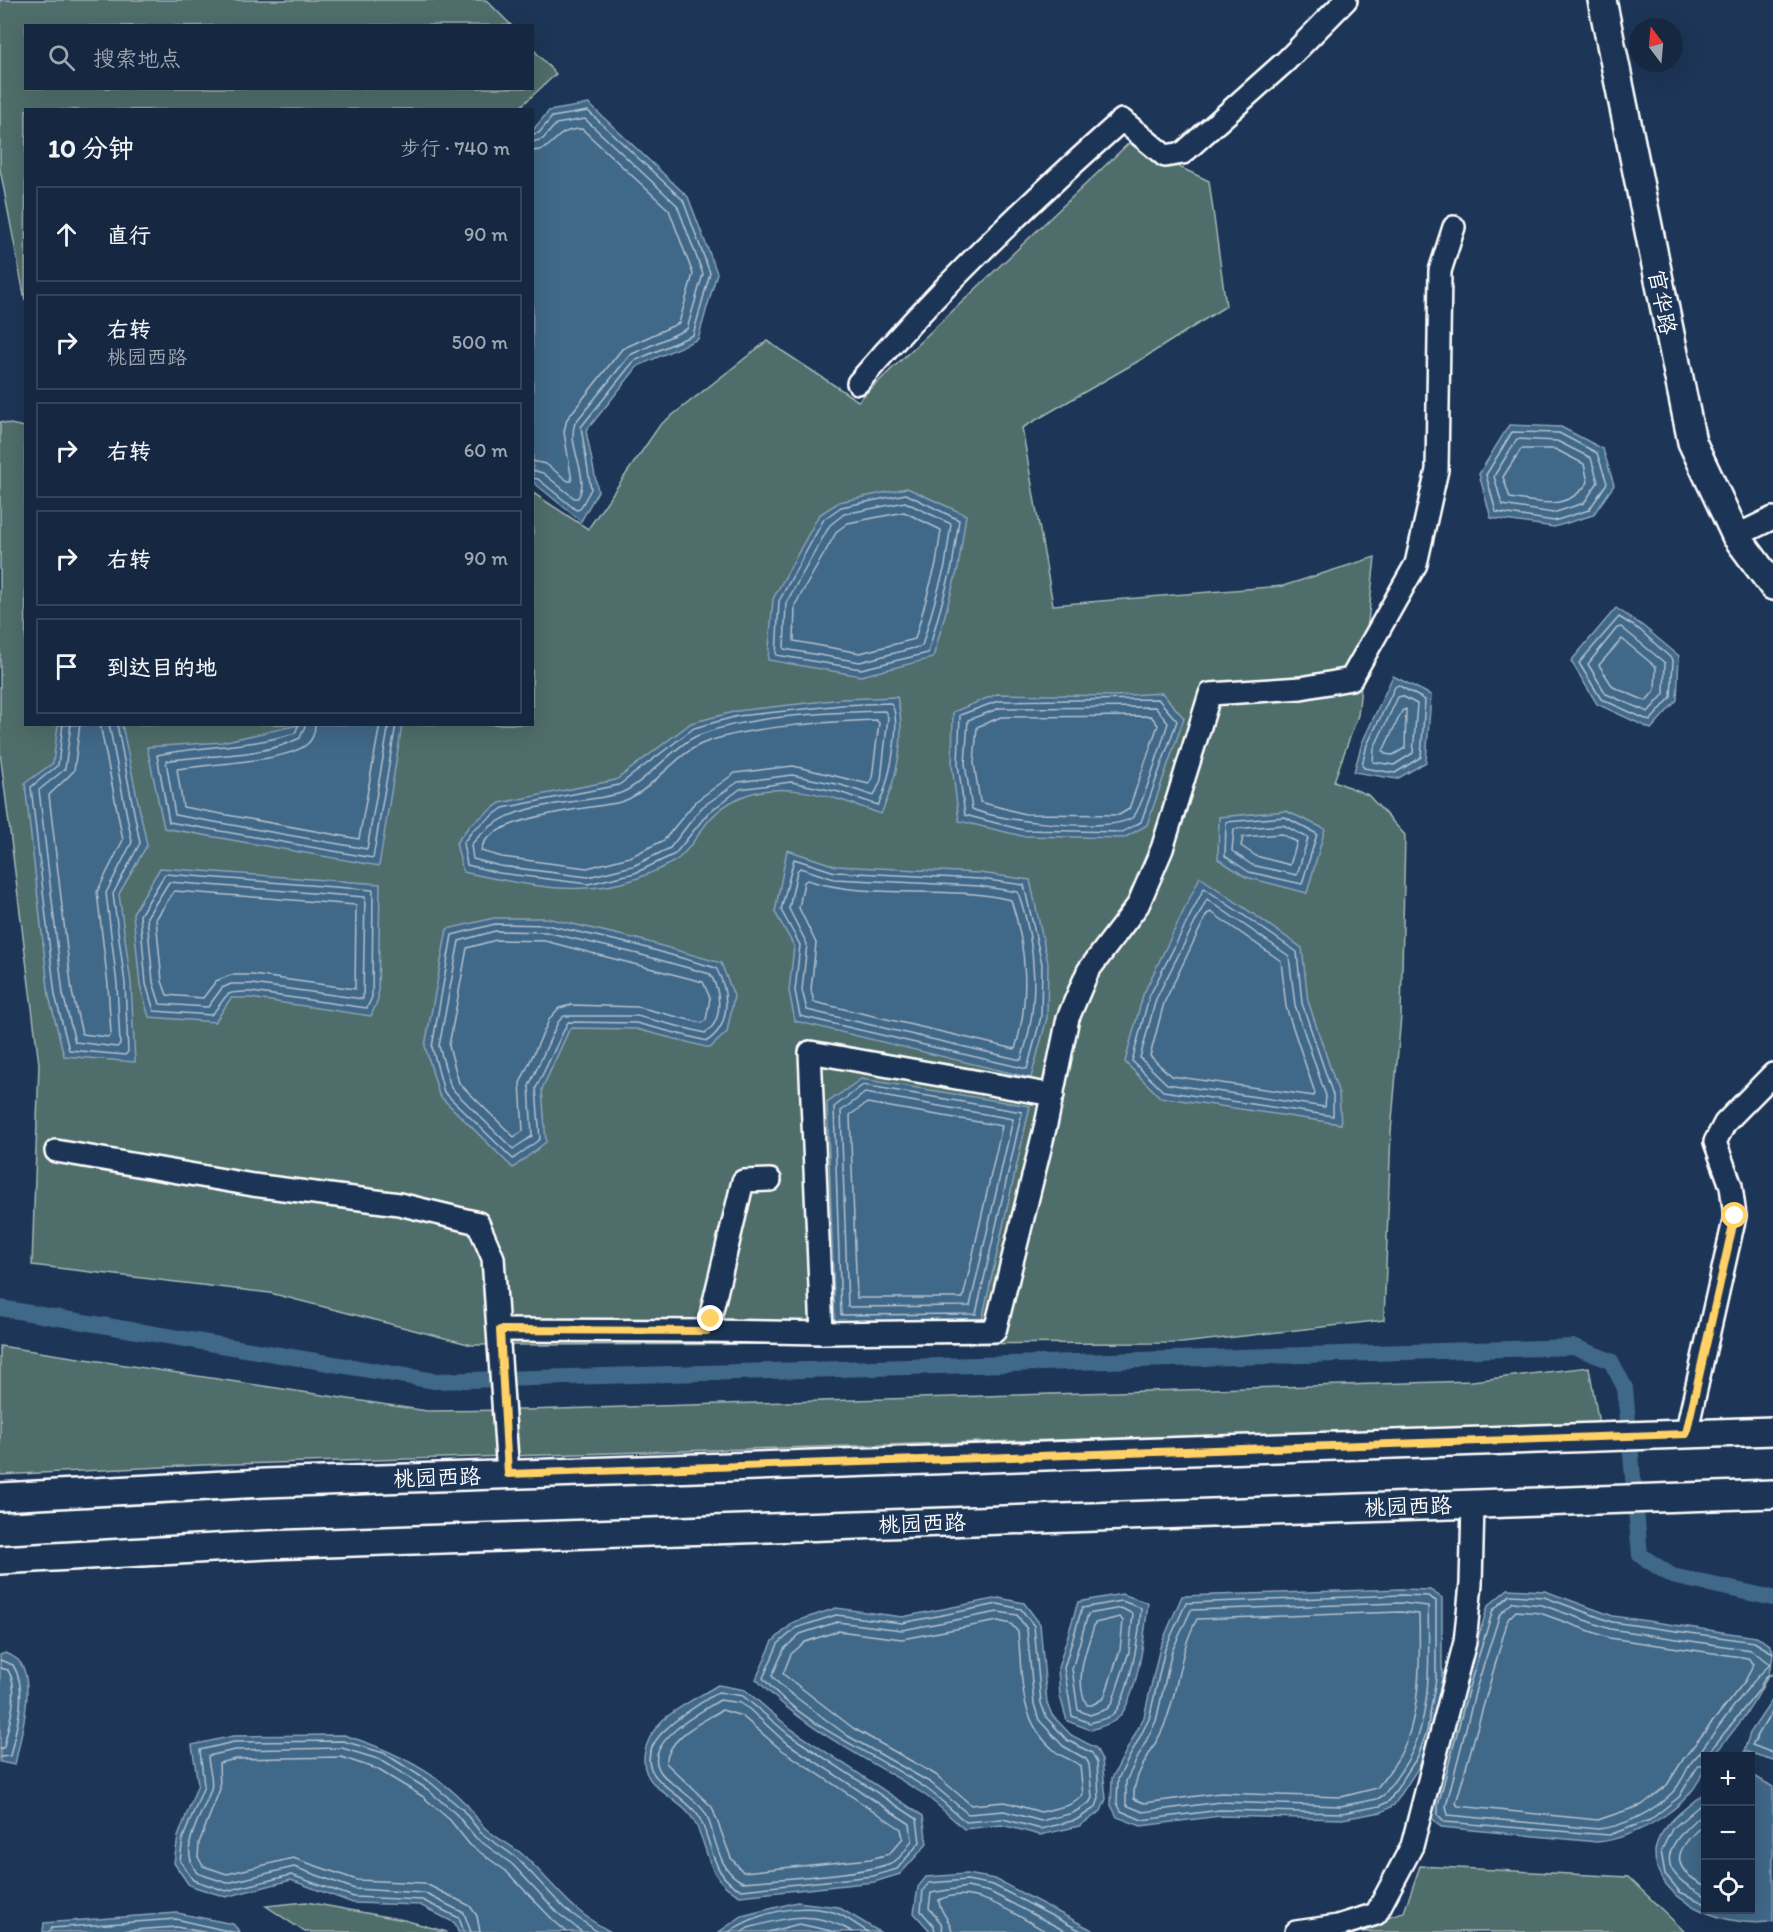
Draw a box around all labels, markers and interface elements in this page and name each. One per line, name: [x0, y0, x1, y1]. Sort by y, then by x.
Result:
north arrow: [1629, 18, 1683, 72]
search box: [24, 24, 534, 90]
icon: search: [45, 41, 78, 74]
text: 搜索地点: [93, 45, 181, 72]
text: 10 分钟: [48, 132, 134, 164]
text: 步行 · 740 m: [401, 136, 510, 160]
icon: ahead: [50, 218, 83, 251]
text: 直行: [107, 222, 151, 249]
text: 90 m: [464, 222, 508, 246]
street label: 官华路: [1643, 267, 1682, 337]
text: 右转: [107, 316, 151, 343]
icon: right: [50, 326, 83, 359]
text: 500 m: [452, 330, 508, 354]
text: 桃园西路: [107, 345, 187, 369]
icon: right: [50, 434, 83, 467]
text: 右转: [107, 438, 151, 465]
text: 60 m: [464, 438, 508, 462]
icon: right: [50, 542, 83, 575]
text: 右转: [107, 546, 151, 573]
text: 90 m: [464, 546, 508, 570]
icon: arrive: [50, 650, 83, 683]
text: 到达目的地: [107, 654, 217, 681]
route start: [1721, 1202, 1747, 1228]
route end: [697, 1305, 723, 1331]
street label: 桃园西路: [393, 1462, 481, 1493]
street label: 桃园西路: [1364, 1491, 1452, 1522]
street label: 桃园西路: [878, 1508, 966, 1539]
map controls: [1701, 1752, 1755, 1914]
button: +: [1701, 1752, 1755, 1806]
button: −: [1701, 1806, 1755, 1860]
button: locate: [1701, 1860, 1755, 1914]

